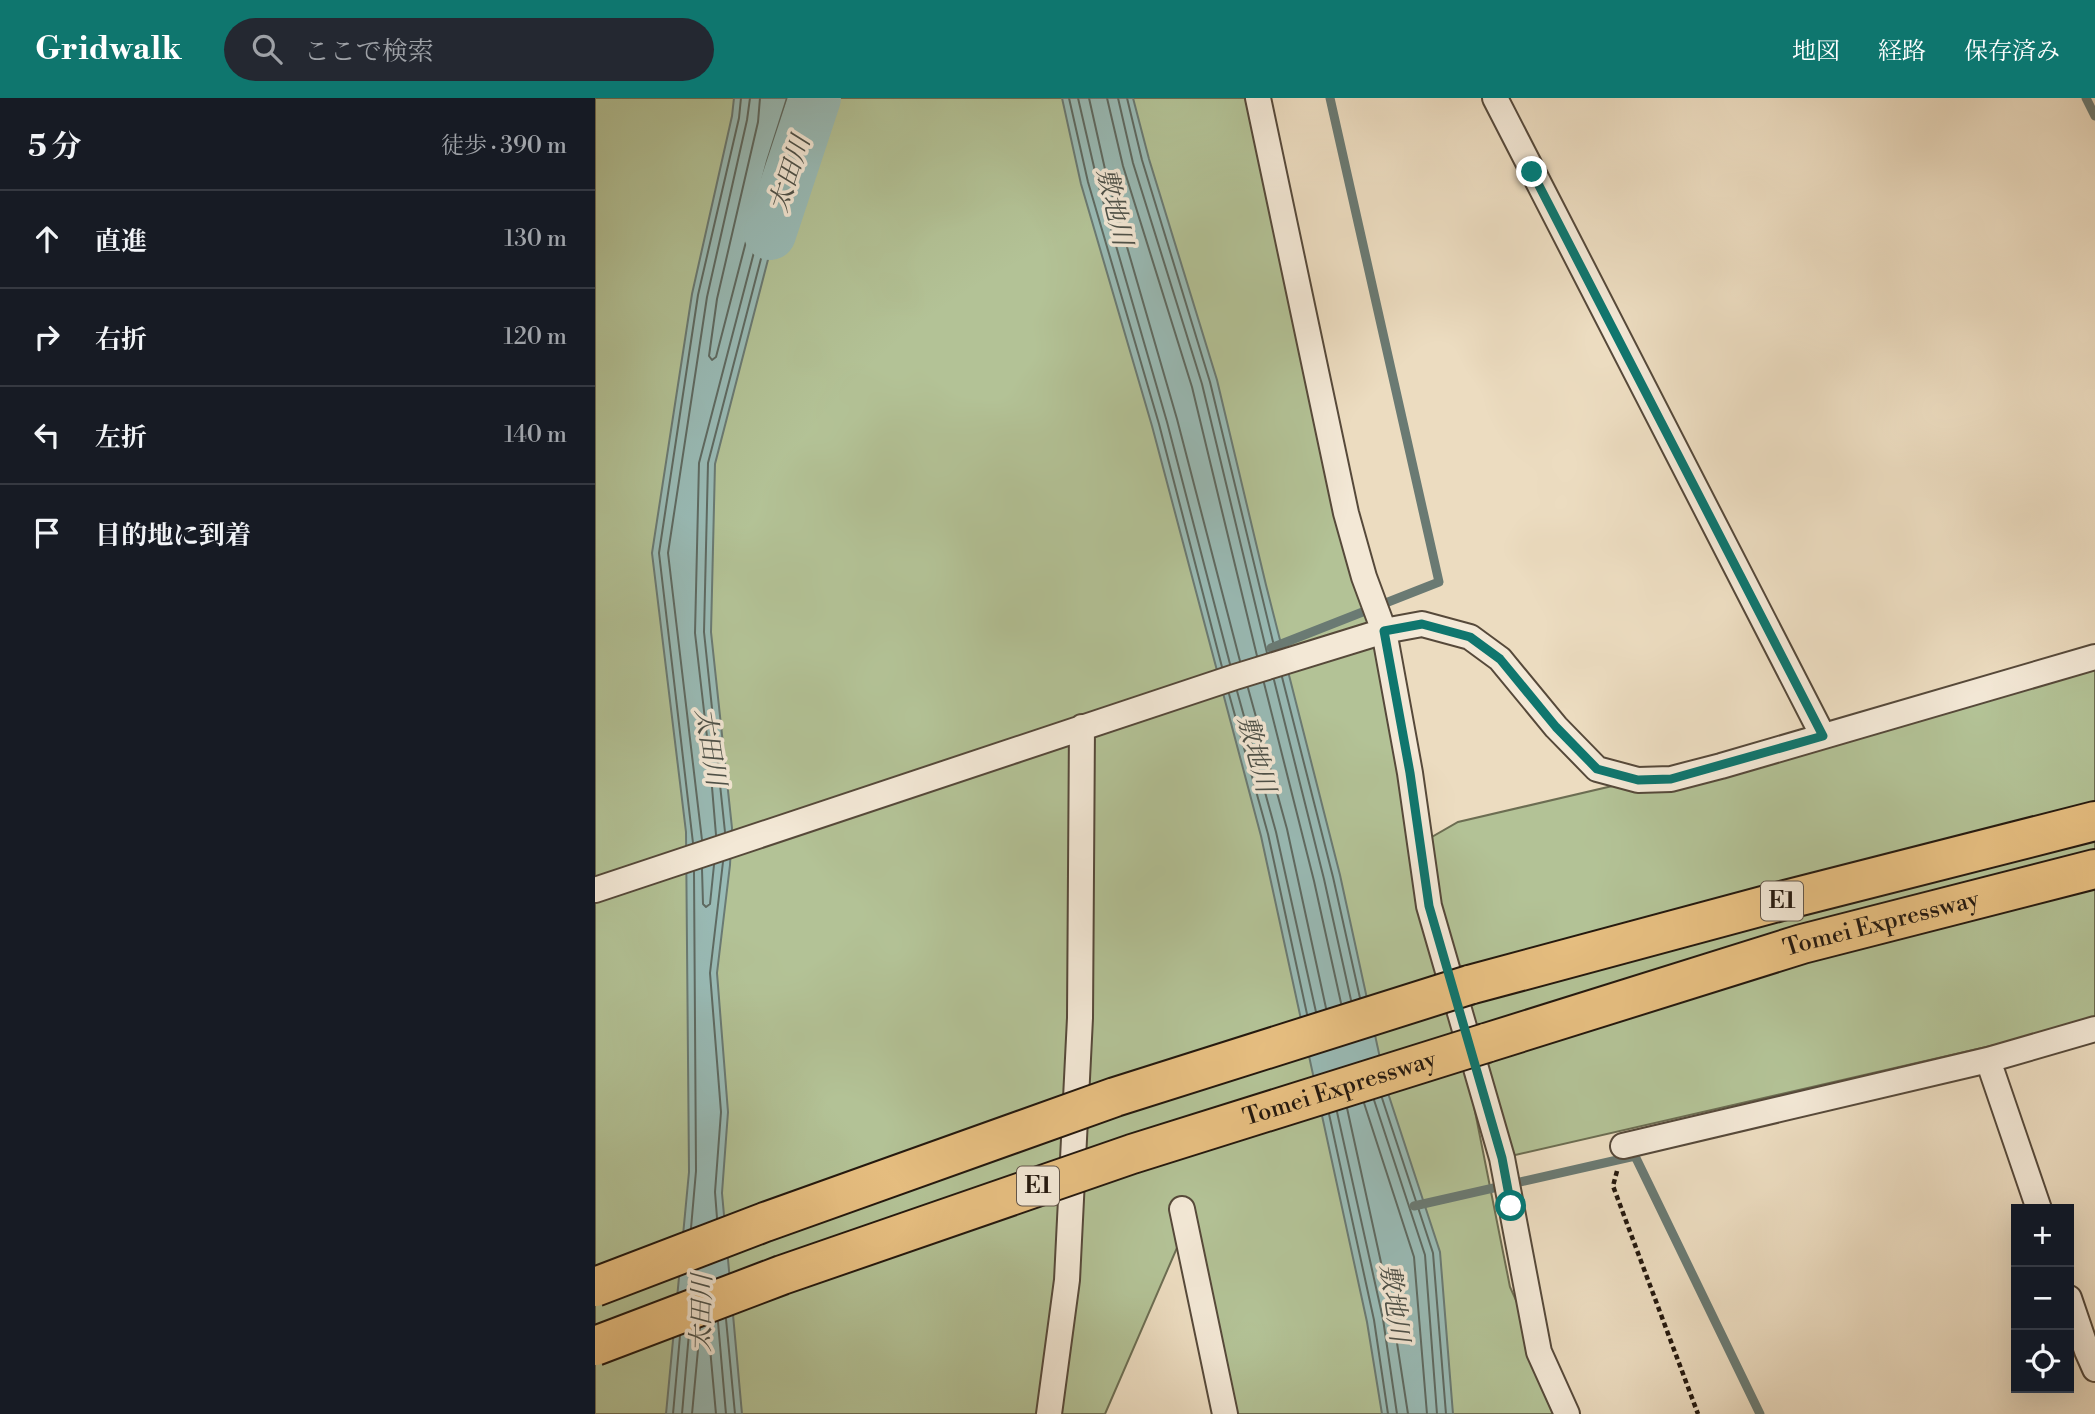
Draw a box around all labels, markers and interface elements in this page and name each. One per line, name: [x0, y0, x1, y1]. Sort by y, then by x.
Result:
search box: [224, 18, 714, 81]
text: Gridwalk: [35, 29, 182, 70]
icon: search: [248, 30, 286, 68]
text: ここで検索: [304, 36, 434, 68]
text: 地図: [1792, 37, 1840, 67]
text: 経路: [1878, 37, 1926, 67]
text: 保存済み: [1964, 37, 2060, 67]
text: 5 分: [28, 128, 81, 166]
water label: 太田川: [763, 129, 818, 216]
text: 徒歩 · 390 m: [441, 132, 567, 160]
route end: [1516, 156, 1547, 187]
water label: 敷地川: [1090, 165, 1139, 252]
icon: ahead: [28, 220, 66, 258]
text: 130 m: [504, 225, 567, 253]
text: 直進: [95, 226, 147, 258]
icon: right: [28, 318, 66, 356]
text: 120 m: [503, 323, 567, 351]
text: 右折: [95, 324, 147, 356]
icon: left: [28, 416, 66, 454]
text: 140 m: [504, 421, 567, 449]
text: 左折: [95, 422, 147, 454]
icon: arrive: [28, 514, 66, 552]
text: 目的地に到着: [95, 520, 251, 552]
water label: 太田川: [688, 706, 732, 791]
water label: 敷地川: [1230, 712, 1282, 799]
road number: E1: [1761, 881, 1803, 920]
street label: Tomei Expressway: [1780, 884, 1983, 964]
street label: Tomei Expressway: [1239, 1044, 1440, 1133]
road number: E1: [1017, 1166, 1059, 1205]
route start: [1495, 1190, 1526, 1221]
map controls: [2011, 1204, 2074, 1393]
button: +: [2011, 1204, 2074, 1267]
water label: 敷地川: [1373, 1262, 1416, 1347]
button: −: [2011, 1267, 2074, 1330]
water label: 太田川: [685, 1271, 719, 1352]
button: locate: [2011, 1330, 2074, 1393]

